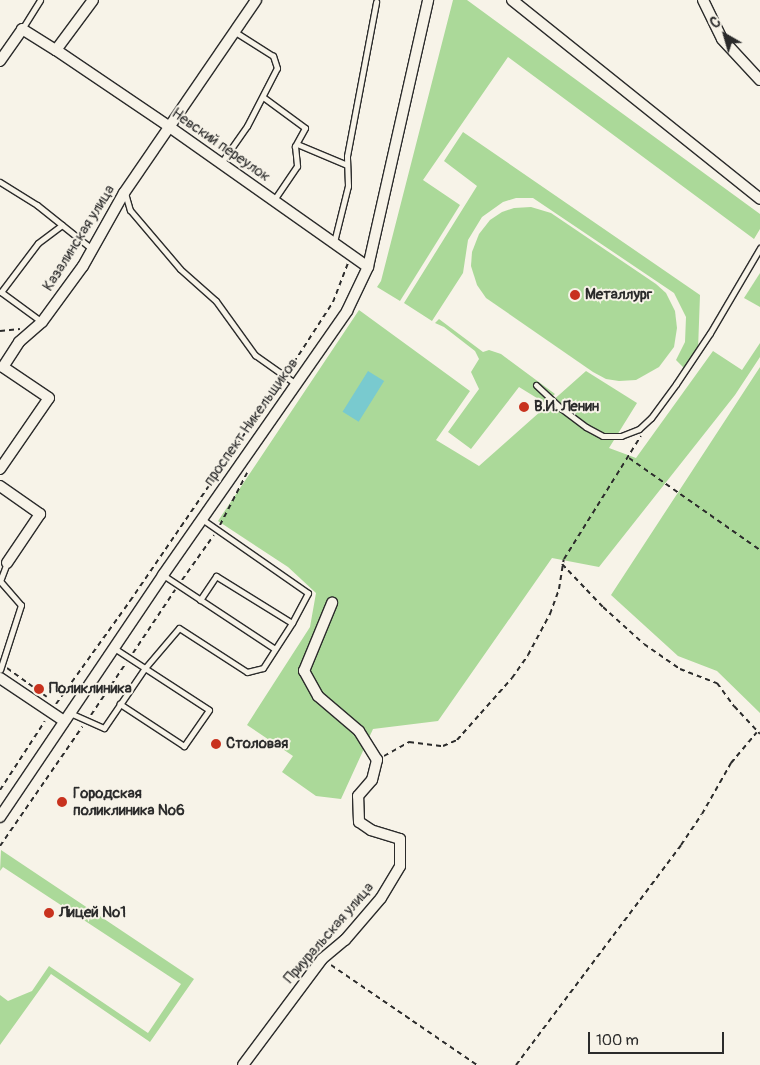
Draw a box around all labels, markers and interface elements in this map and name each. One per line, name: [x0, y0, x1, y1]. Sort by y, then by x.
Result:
north arrow: [700, 10, 750, 60]
text: С: [707, 13, 724, 32]
street label: Невский переулок: [168, 104, 274, 186]
street label: Казалинская улица: [39, 182, 119, 294]
place label: Металлург: [585, 286, 652, 304]
marker: Металлург: [569, 289, 581, 301]
street label: проспект Никельщиков: [200, 355, 302, 489]
place label: В.И. Ленин: [534, 398, 599, 416]
marker: В.И. Ленин: [518, 401, 530, 413]
place label: Поликлиника: [49, 680, 132, 698]
marker: Поликлиника: [33, 683, 45, 695]
place label: Столовая: [226, 735, 288, 753]
marker: Столовая: [210, 738, 222, 750]
place label: Городская поликлиника №6: [73, 784, 185, 819]
marker: Городская поликлиника №6: [55, 795, 69, 809]
street label: Приуральская улица: [280, 879, 378, 987]
place label: Лицей №1: [59, 904, 126, 922]
marker: Лицей №1: [43, 907, 55, 919]
scale bar: [590, 1022, 726, 1054]
text: 100 m: [596, 1031, 639, 1050]

